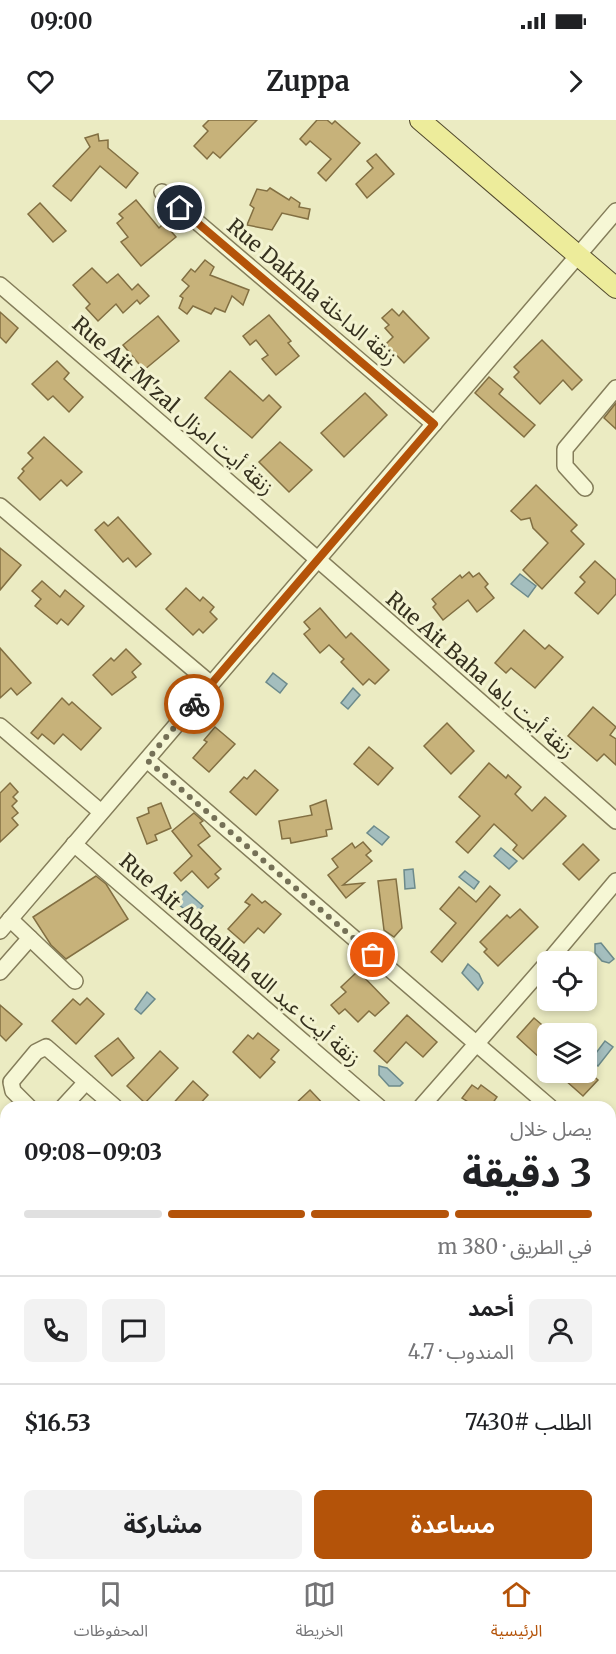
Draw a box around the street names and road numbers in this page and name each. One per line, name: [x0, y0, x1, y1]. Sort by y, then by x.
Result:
street label: Rue Dakhla زنقة الداخلة: [222, 212, 403, 371]
street label: Rue Ait M'zal زنقة أيت امزال: [67, 311, 280, 501]
street label: Rue Ait Baha زنقة أيت باها: [380, 585, 580, 764]
street label: Rue Ait Abdallah زنقة أيت عبد الله: [114, 847, 367, 1072]

